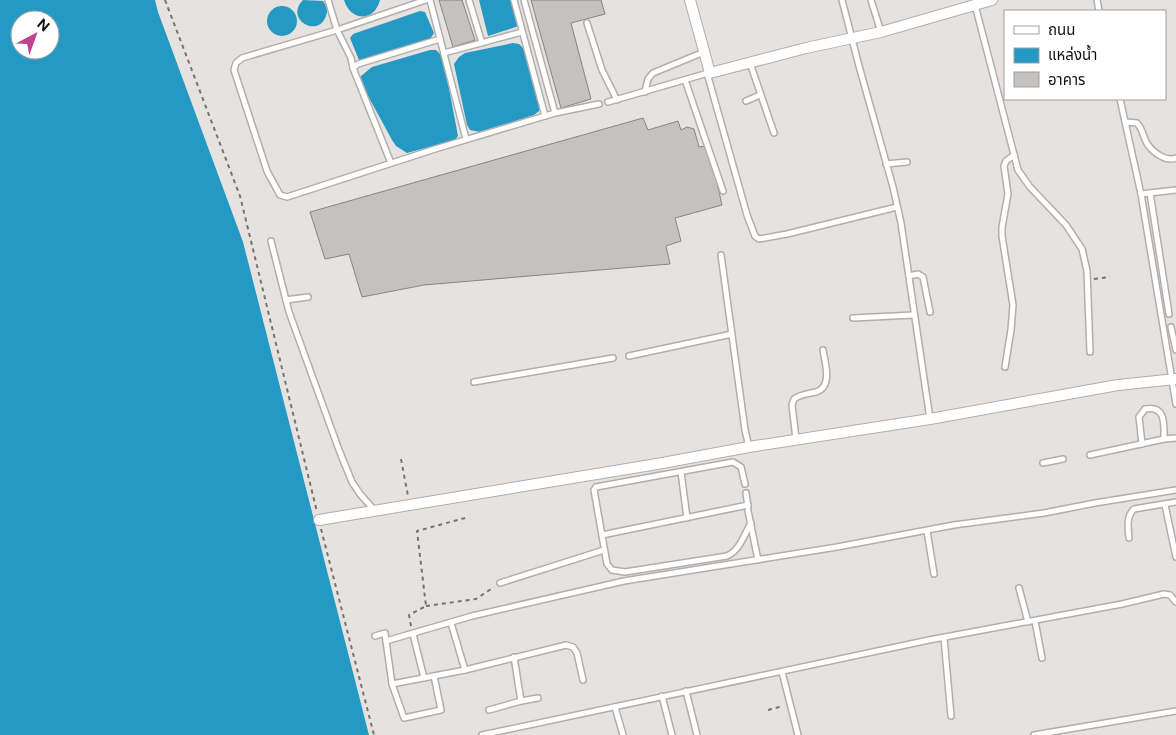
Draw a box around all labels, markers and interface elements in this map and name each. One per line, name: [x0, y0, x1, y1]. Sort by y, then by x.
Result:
north arrow: [10, 10, 60, 60]
legend: [1004, 10, 1166, 100]
text: N: [34, 16, 53, 35]
text: ถนน: [1048, 21, 1075, 38]
text: แหล่งน้ำ: [1048, 44, 1097, 63]
text: อาคาร: [1048, 71, 1085, 88]

